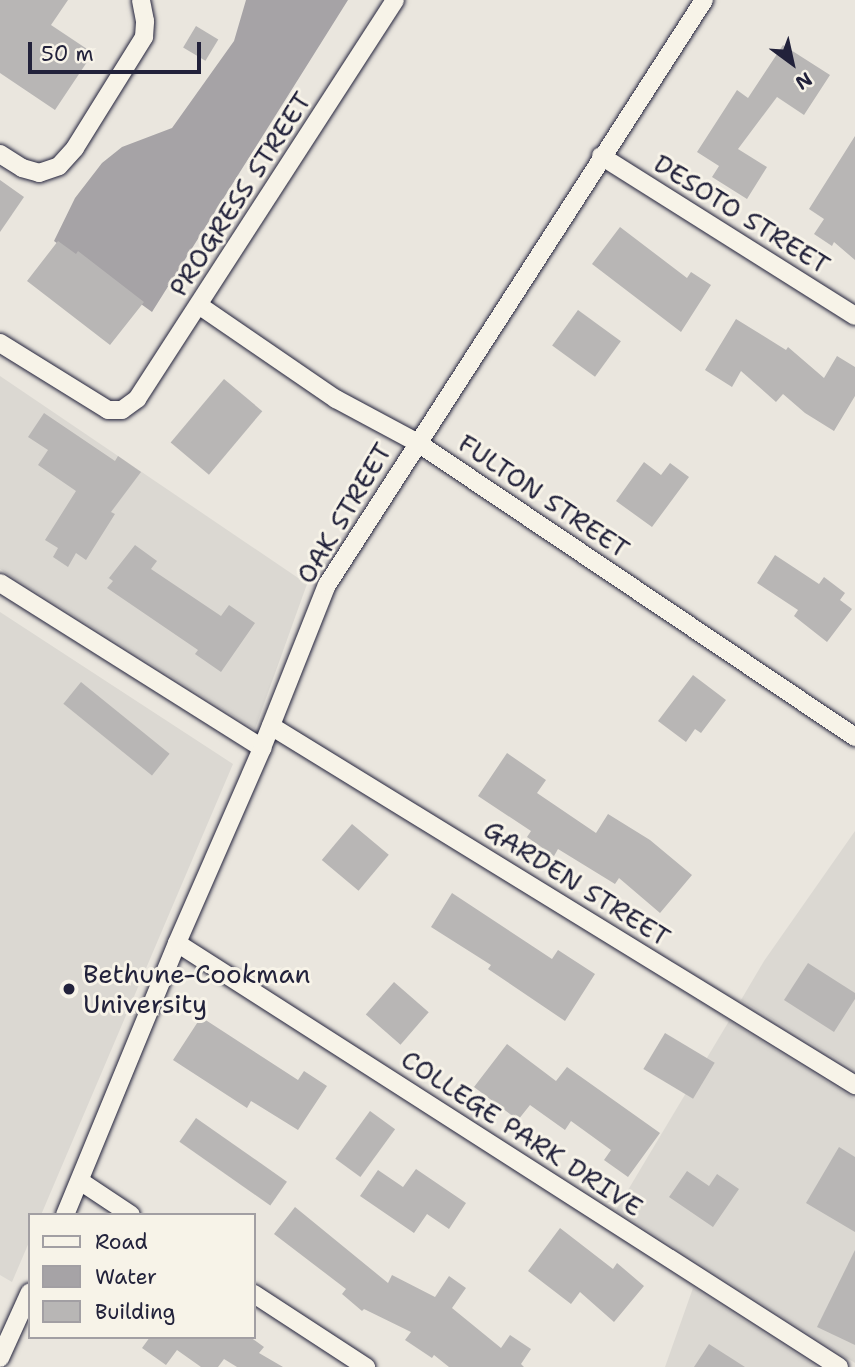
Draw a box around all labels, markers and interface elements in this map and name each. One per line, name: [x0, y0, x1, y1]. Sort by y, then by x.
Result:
scale bar: [32, 28, 205, 72]
north arrow: [757, 28, 827, 98]
text: 50 m: [41, 40, 94, 68]
text: N: [791, 66, 817, 96]
street label: PROGRESS STREET: [162, 86, 318, 302]
street label: DESOTO STREET: [648, 147, 836, 281]
street label: FULTON STREET: [453, 427, 635, 565]
street label: OAK STREET: [290, 437, 398, 589]
street label: GARDEN STREET: [478, 813, 676, 953]
place label: Bethune-Cookman University: [83, 958, 311, 1020]
marker: Bethune-Cookman University: [61, 981, 77, 997]
street label: COLLEGE PARK DRIVE: [395, 1043, 649, 1223]
legend: [28, 1213, 256, 1339]
text: Road: [95, 1228, 148, 1256]
text: Water: [95, 1263, 157, 1291]
text: Building: [95, 1298, 175, 1326]

